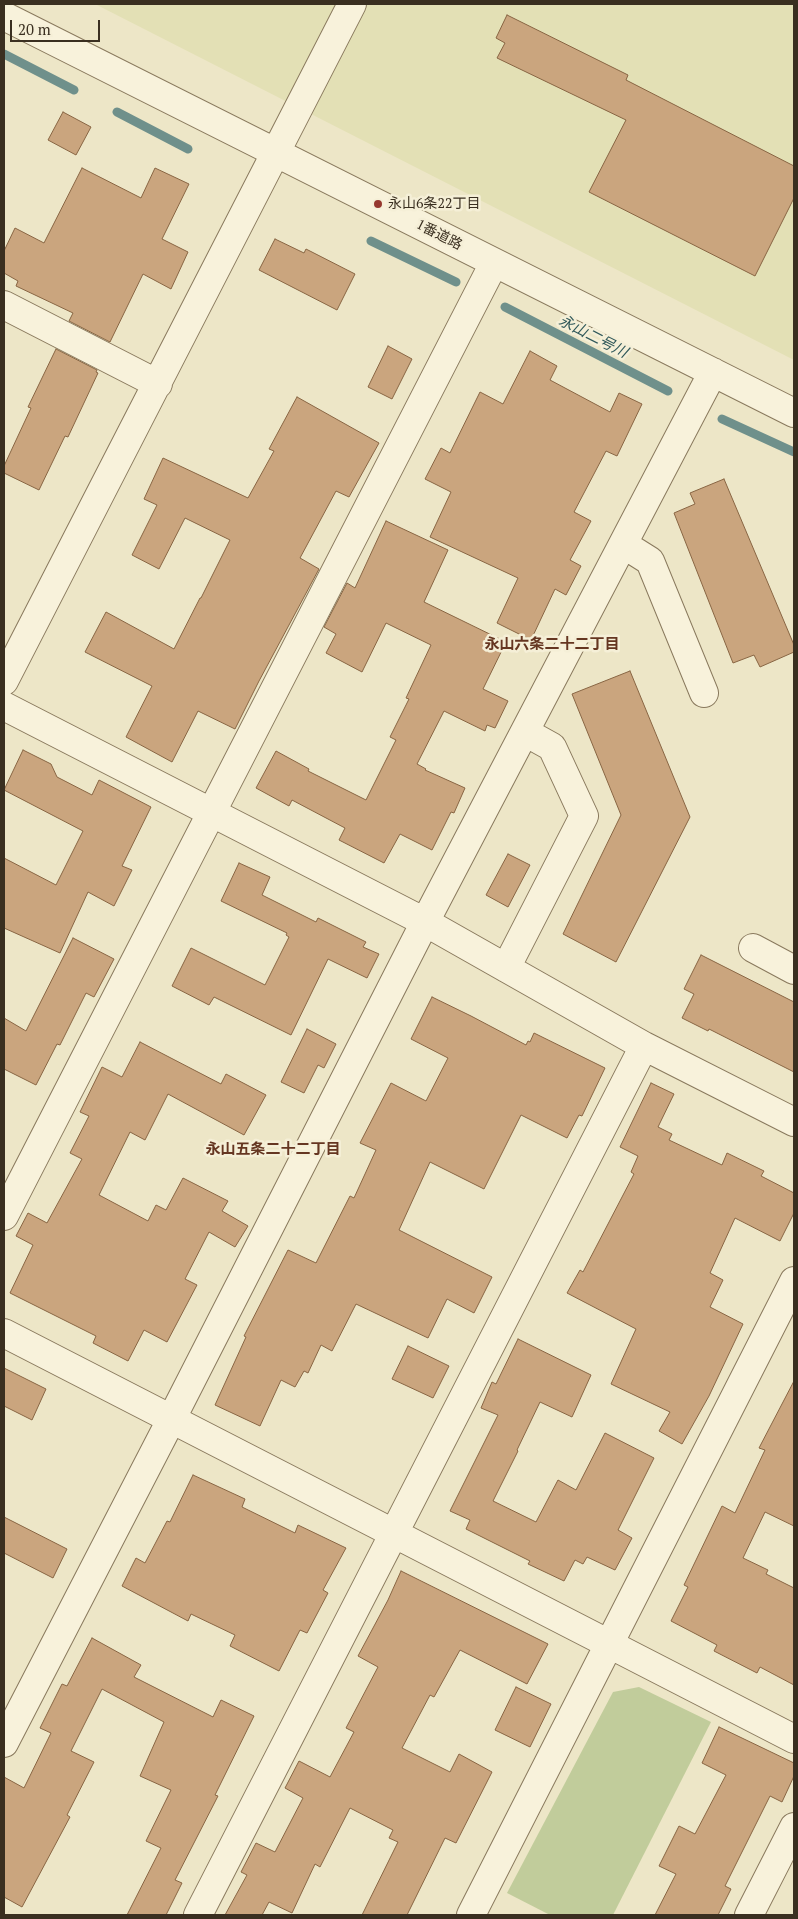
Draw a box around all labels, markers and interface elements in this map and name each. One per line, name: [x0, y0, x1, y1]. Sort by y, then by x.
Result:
scale bar: [12, 10, 102, 42]
text: 20 m: [18, 19, 51, 39]
place label: 永山6条22丁目: [388, 196, 480, 212]
marker: 永山6条22丁目: [372, 198, 384, 210]
street label: 1番道路: [413, 216, 465, 254]
water label: 永山二号川: [556, 312, 630, 362]
district label: 永山六条二十二丁目: [485, 636, 619, 654]
district label: 永山五条二十二丁目: [206, 1141, 340, 1159]

